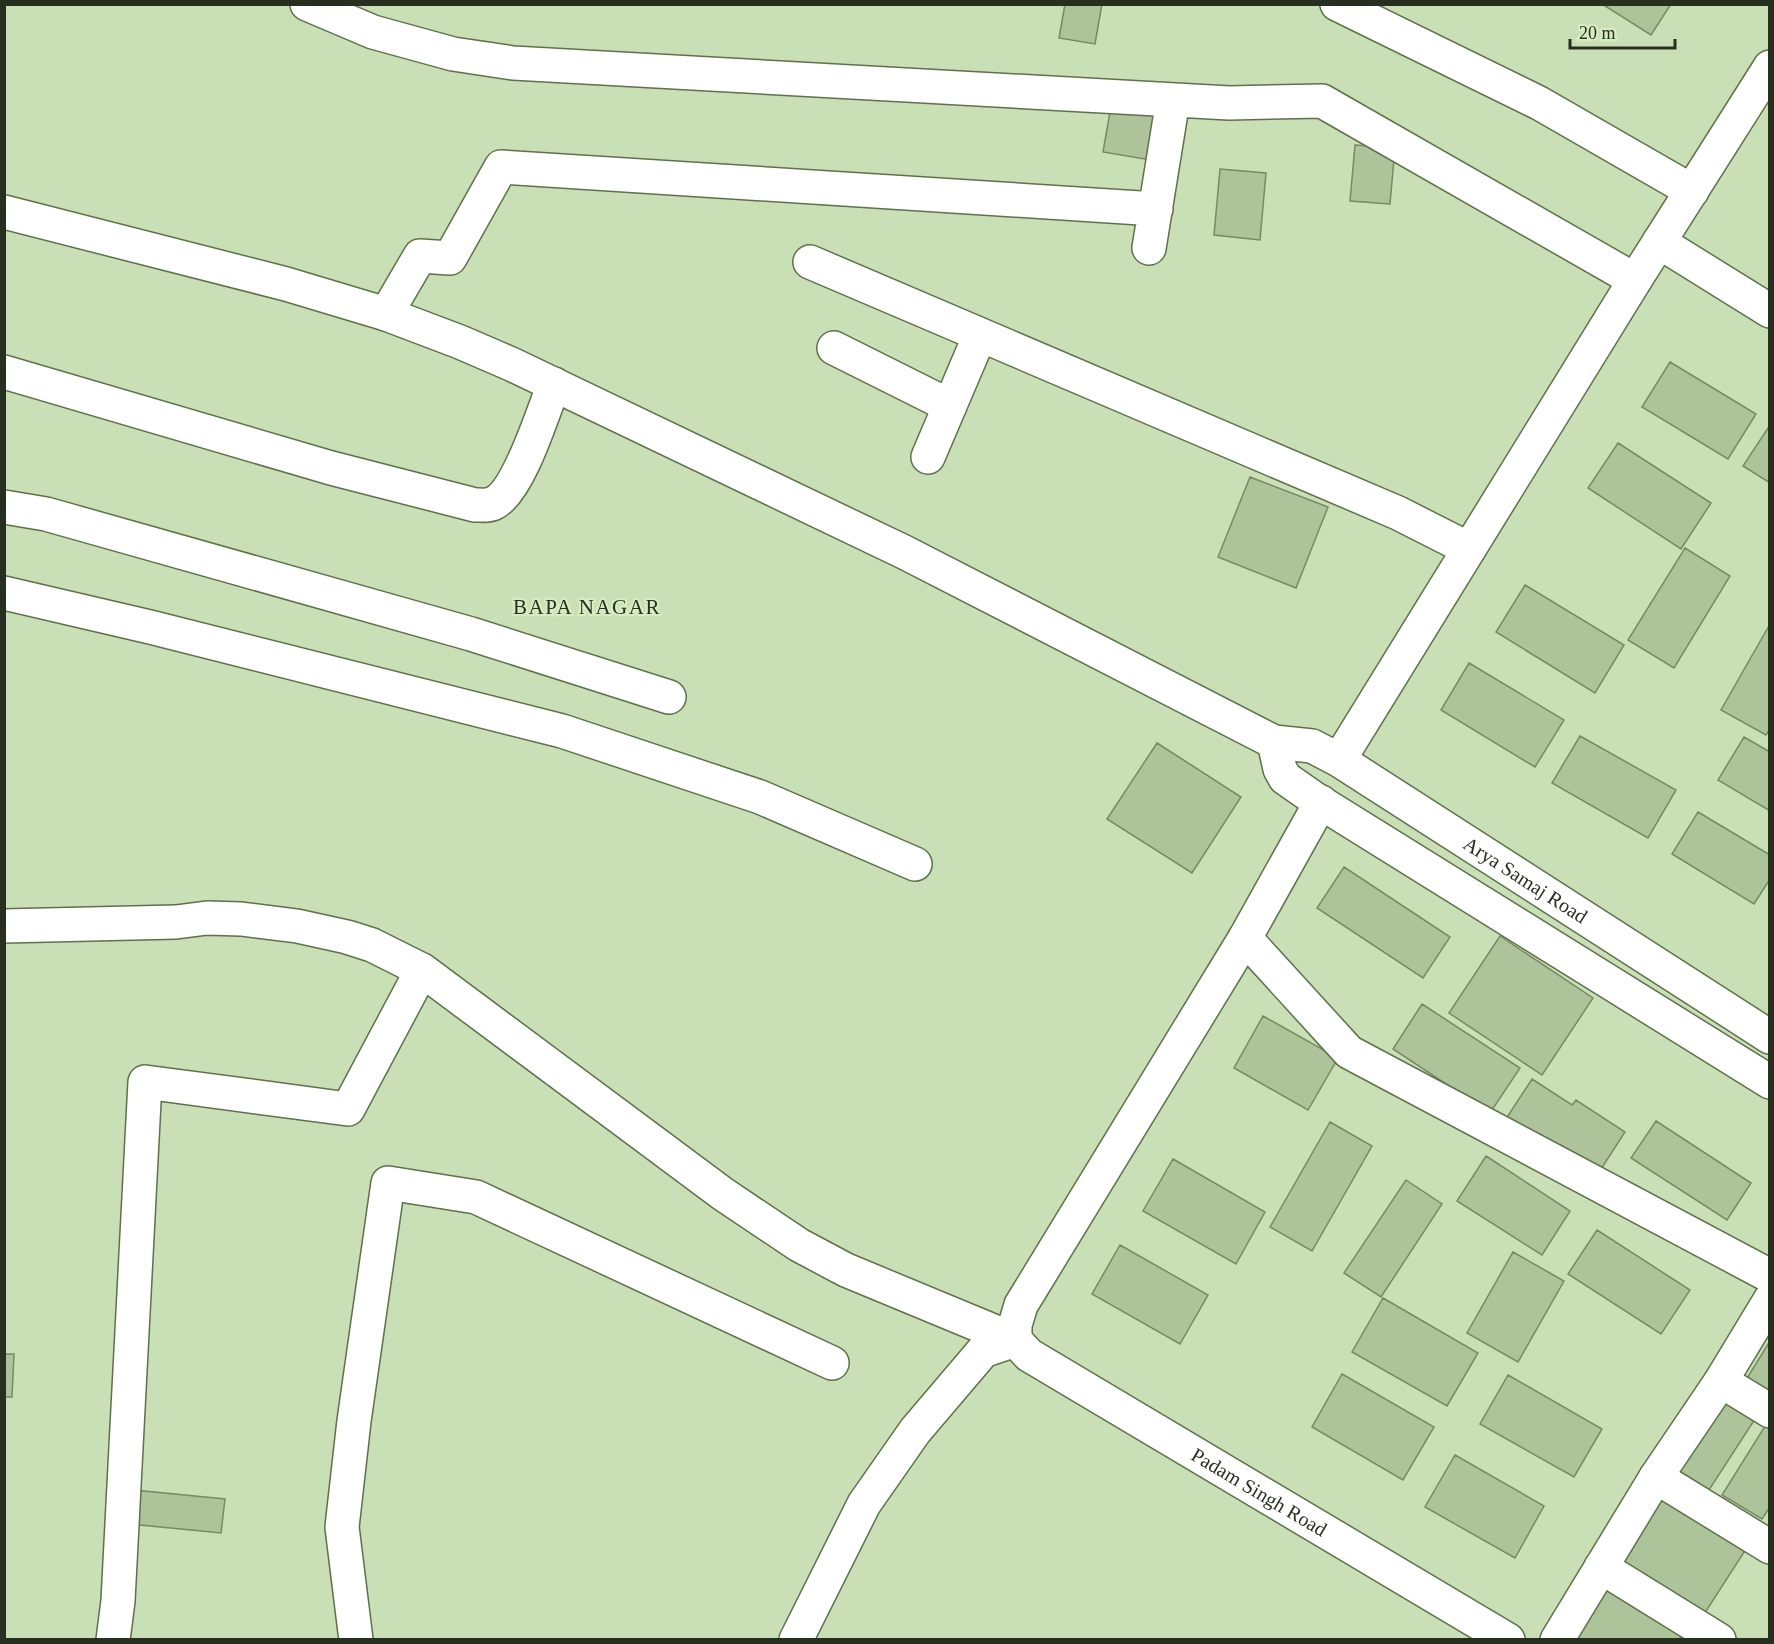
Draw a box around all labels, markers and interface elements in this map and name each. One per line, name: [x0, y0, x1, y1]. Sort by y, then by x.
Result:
scale bar: [1570, 12, 1675, 50]
text: 20 m: [1579, 23, 1616, 43]
district label: BAPA NAGAR: [513, 595, 661, 619]
street label: Arya Samaj Road: [1460, 832, 1591, 928]
street label: Padam Singh Road: [1188, 1443, 1331, 1541]

